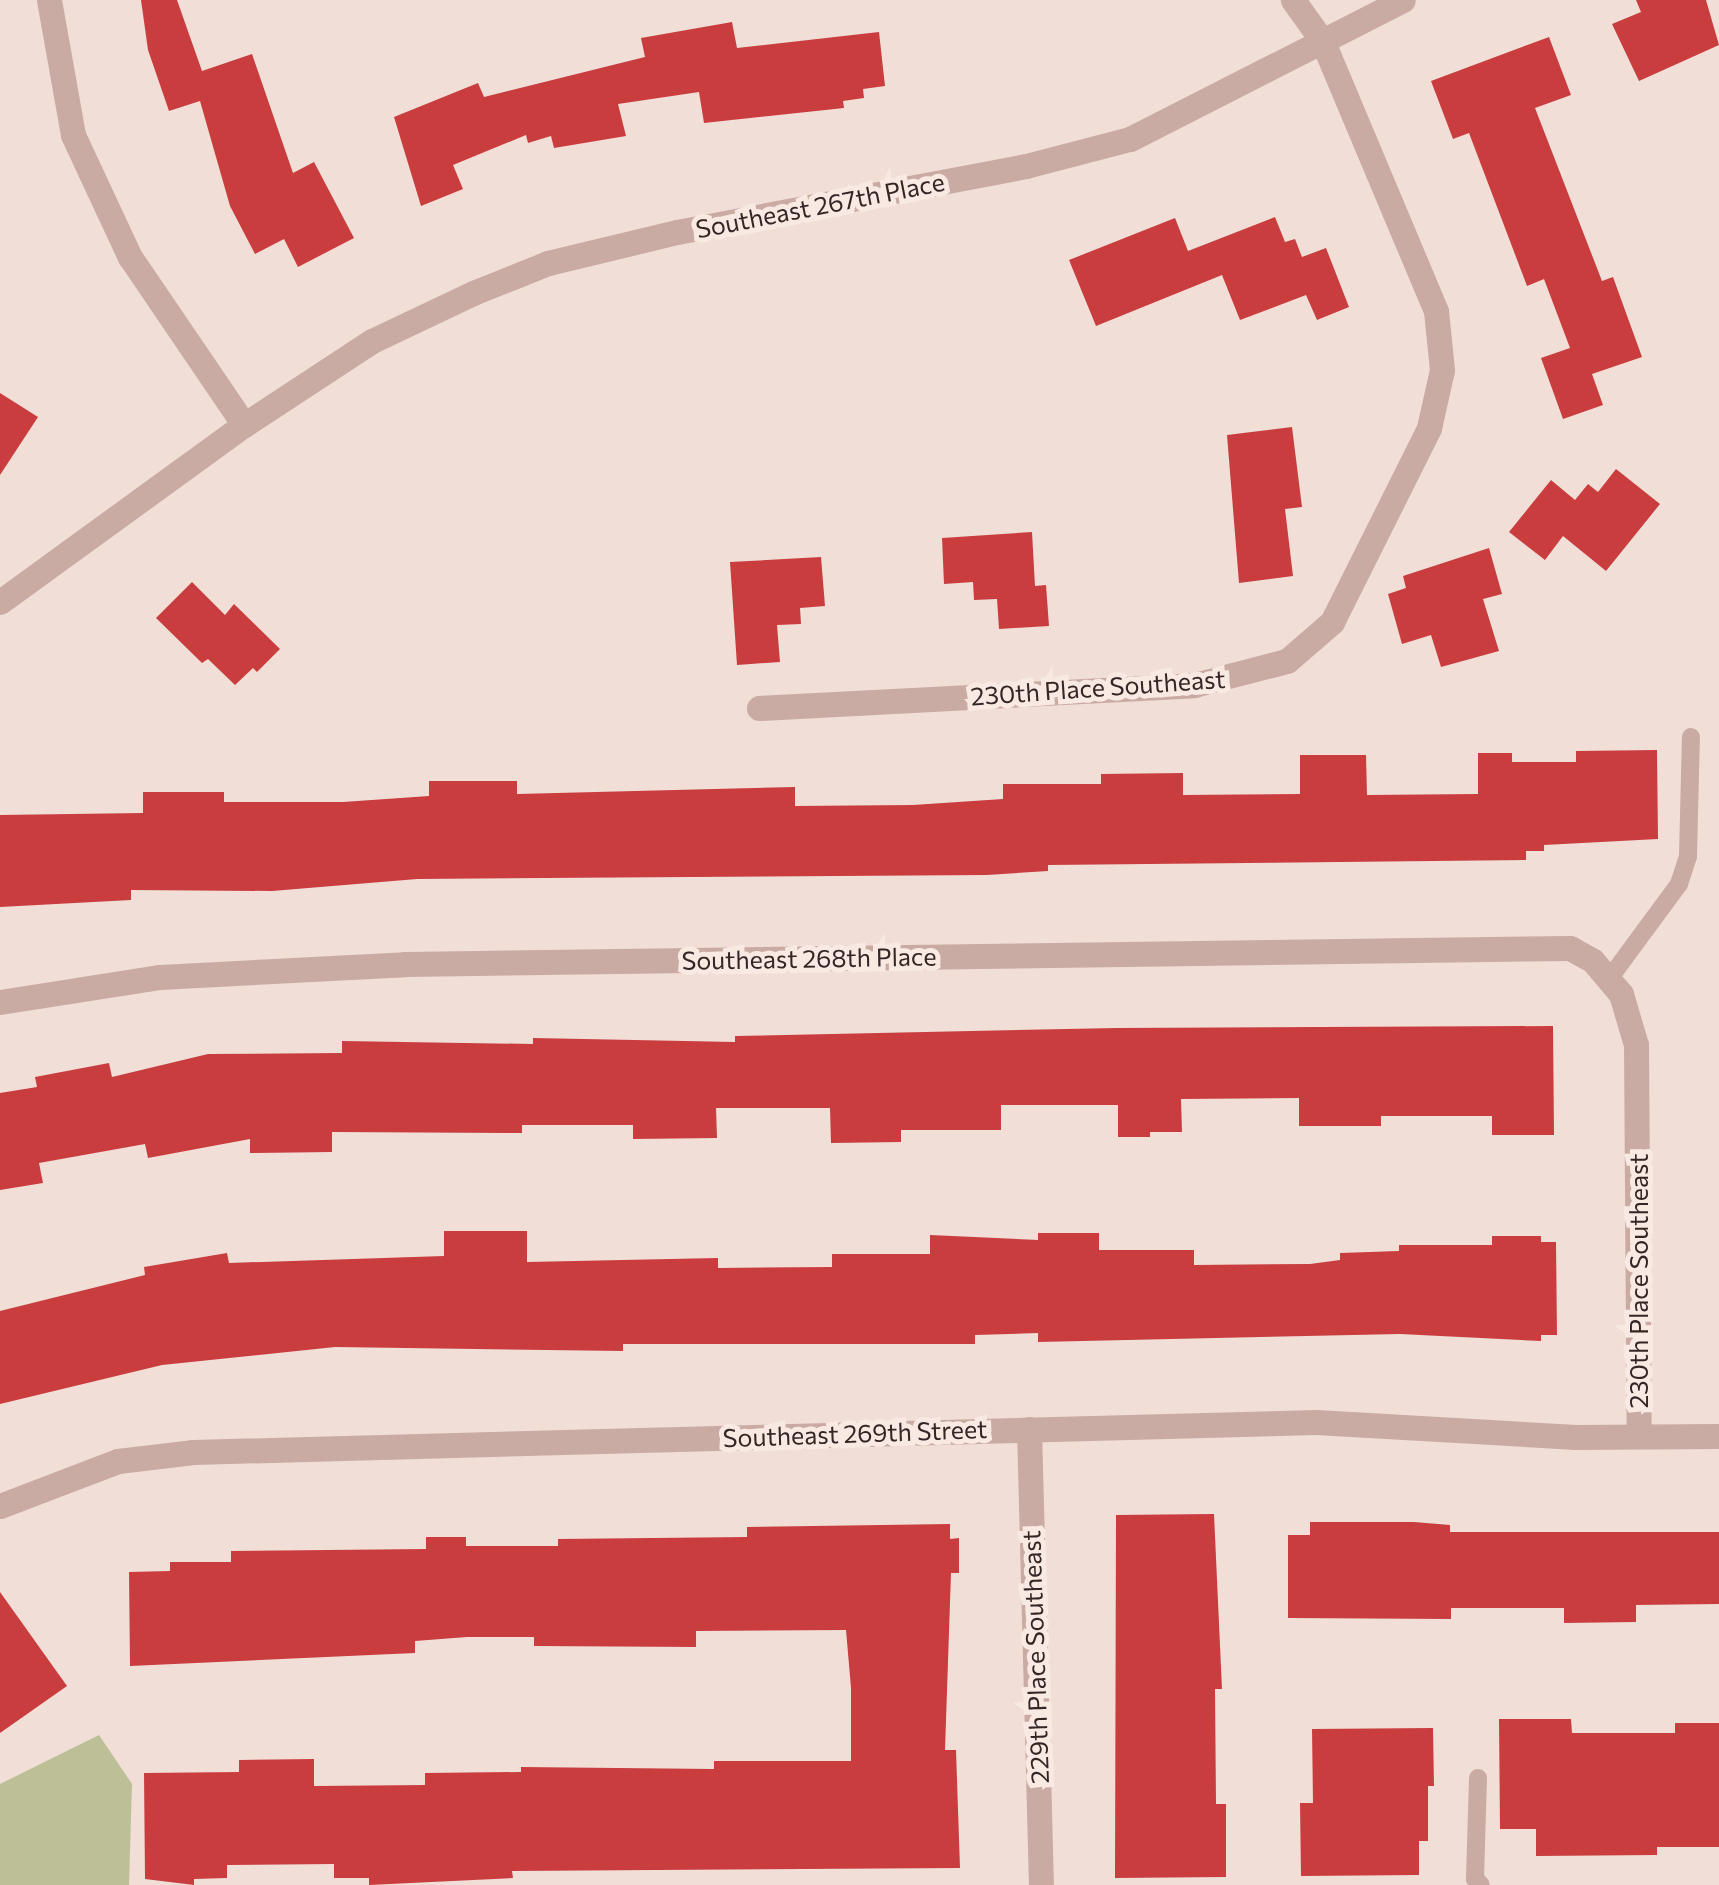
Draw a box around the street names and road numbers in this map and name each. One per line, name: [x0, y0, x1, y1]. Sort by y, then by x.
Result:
street label: Southeast 267th Place: [693, 166, 947, 244]
street label: 230th Place Southeast: [970, 663, 1226, 711]
street label: Southeast 268th Place: [681, 941, 937, 975]
street label: 230th Place Southeast: [1623, 1153, 1653, 1409]
street label: Southeast 269th Street: [722, 1413, 988, 1453]
street label: 229th Place Southeast: [1016, 1530, 1054, 1784]

